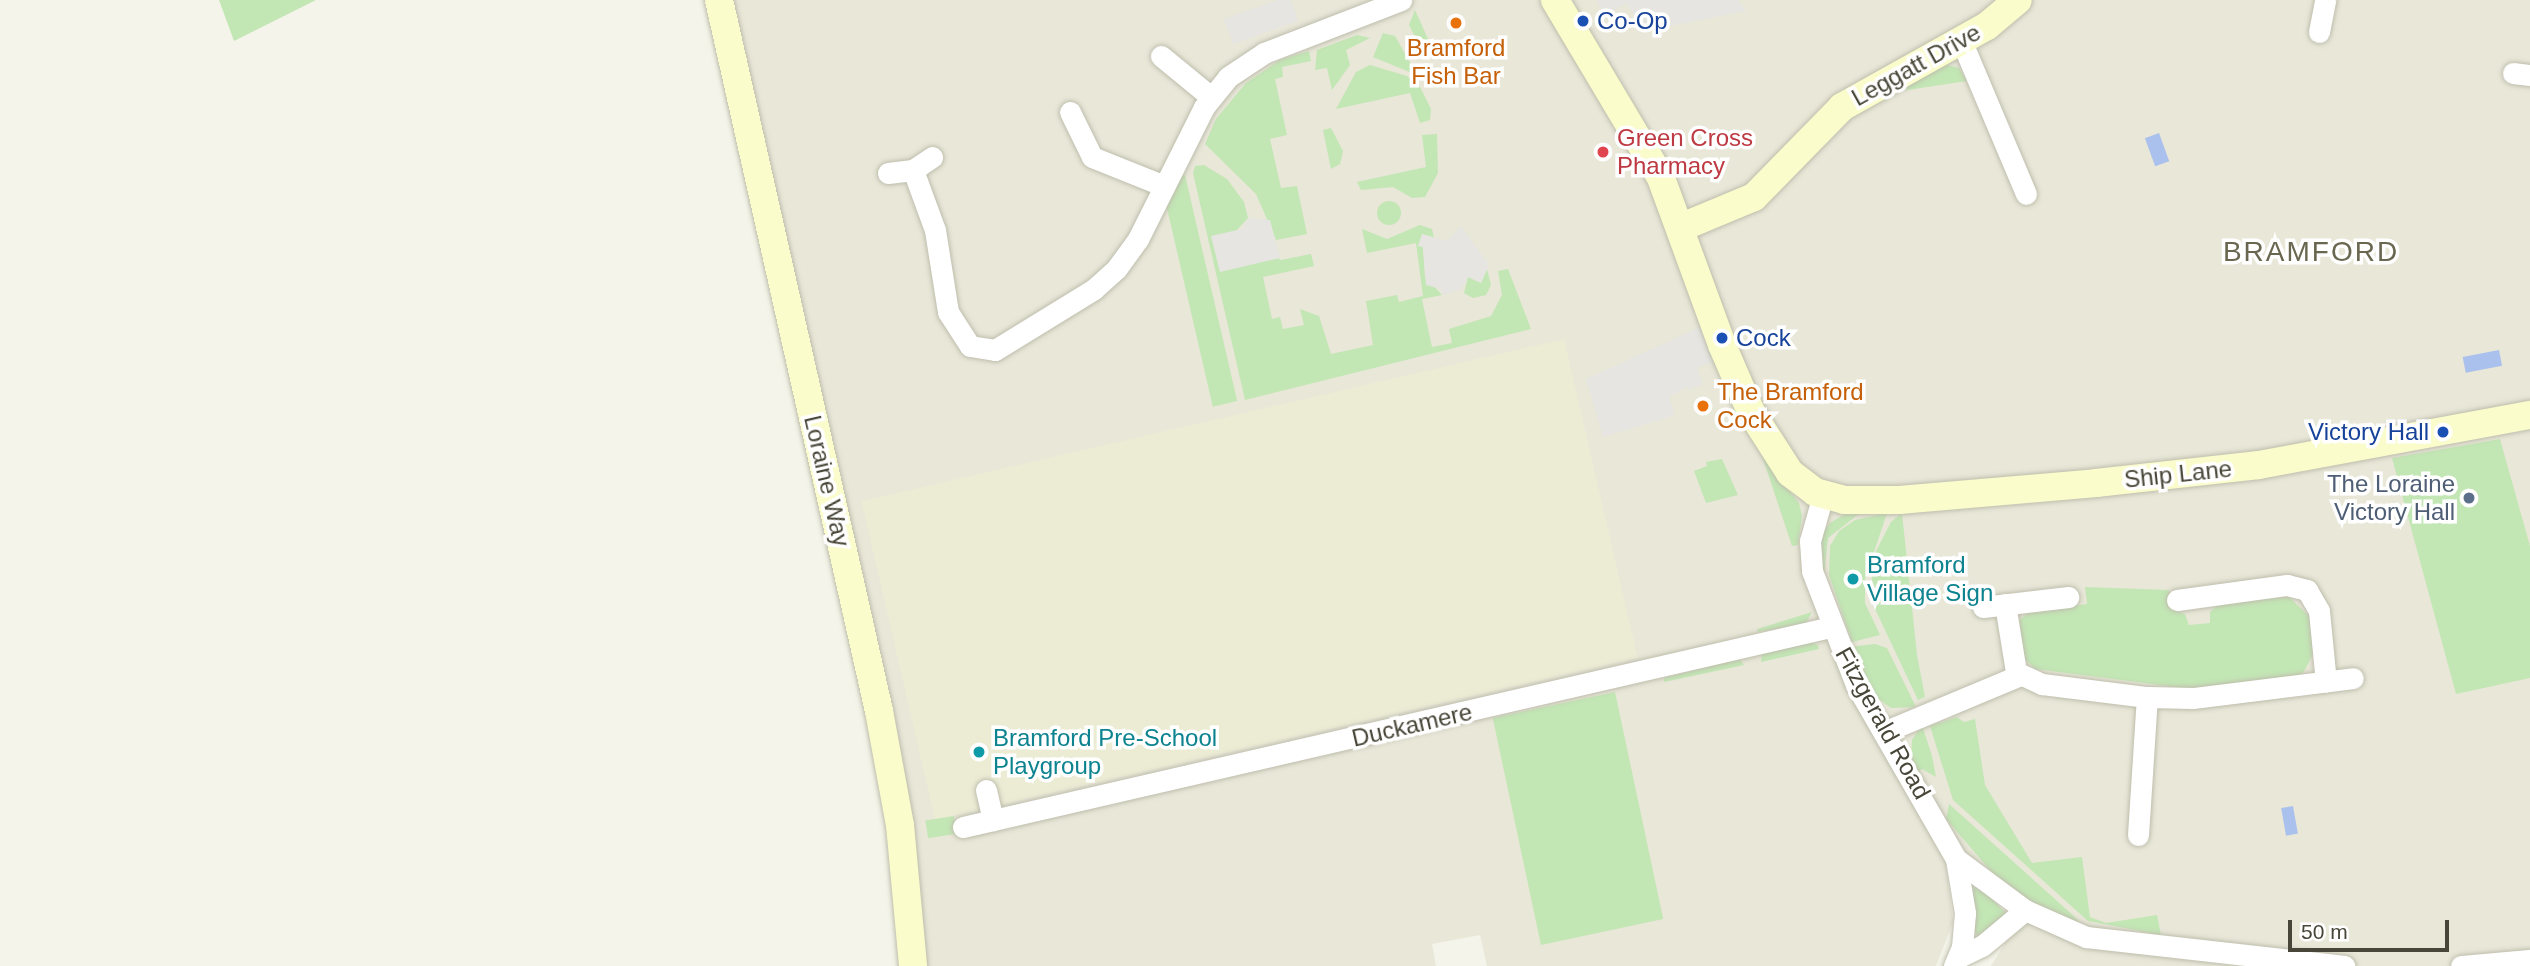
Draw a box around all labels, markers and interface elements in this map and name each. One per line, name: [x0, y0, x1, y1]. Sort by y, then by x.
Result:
place label: Co-Op: [1597, 7, 1668, 35]
marker: Co-Op: [1575, 13, 1591, 29]
marker: Bramford Fish Bar: [1448, 15, 1464, 31]
street label: Leggatt Drive: [1847, 18, 1985, 112]
place label: Bramford Fish Bar: [1407, 34, 1505, 90]
place label: Green Cross Pharmacy: [1617, 124, 1753, 180]
marker: Green Cross Pharmacy: [1595, 144, 1611, 160]
district label: BRAMFORD: [2224, 235, 2398, 269]
place label: Cock: [1736, 324, 1791, 352]
marker: Cock: [1714, 330, 1730, 346]
place label: The Bramford Cock: [1717, 378, 1864, 434]
marker: The Bramford Cock: [1695, 398, 1711, 414]
street label: Loraine Way: [798, 413, 856, 549]
place label: Victory Hall: [2308, 418, 2429, 446]
marker: Victory Hall: [2435, 424, 2451, 440]
street label: Ship Lane: [2123, 454, 2233, 494]
place label: The Loraine Victory Hall: [2327, 470, 2455, 526]
marker: The Loraine Victory Hall: [2461, 490, 2477, 506]
place label: Bramford Village Sign: [1867, 551, 1993, 607]
marker: Bramford Village Sign: [1845, 571, 1861, 587]
street label: Fitzgerald Road: [1829, 642, 1937, 804]
street label: Duckamere: [1349, 697, 1475, 753]
place label: Bramford Pre-School Playgroup: [993, 724, 1217, 780]
marker: Bramford Pre-School Playgroup: [971, 744, 987, 760]
scale bar: [2292, 906, 2453, 950]
text: 50 m: [2301, 920, 2348, 943]

